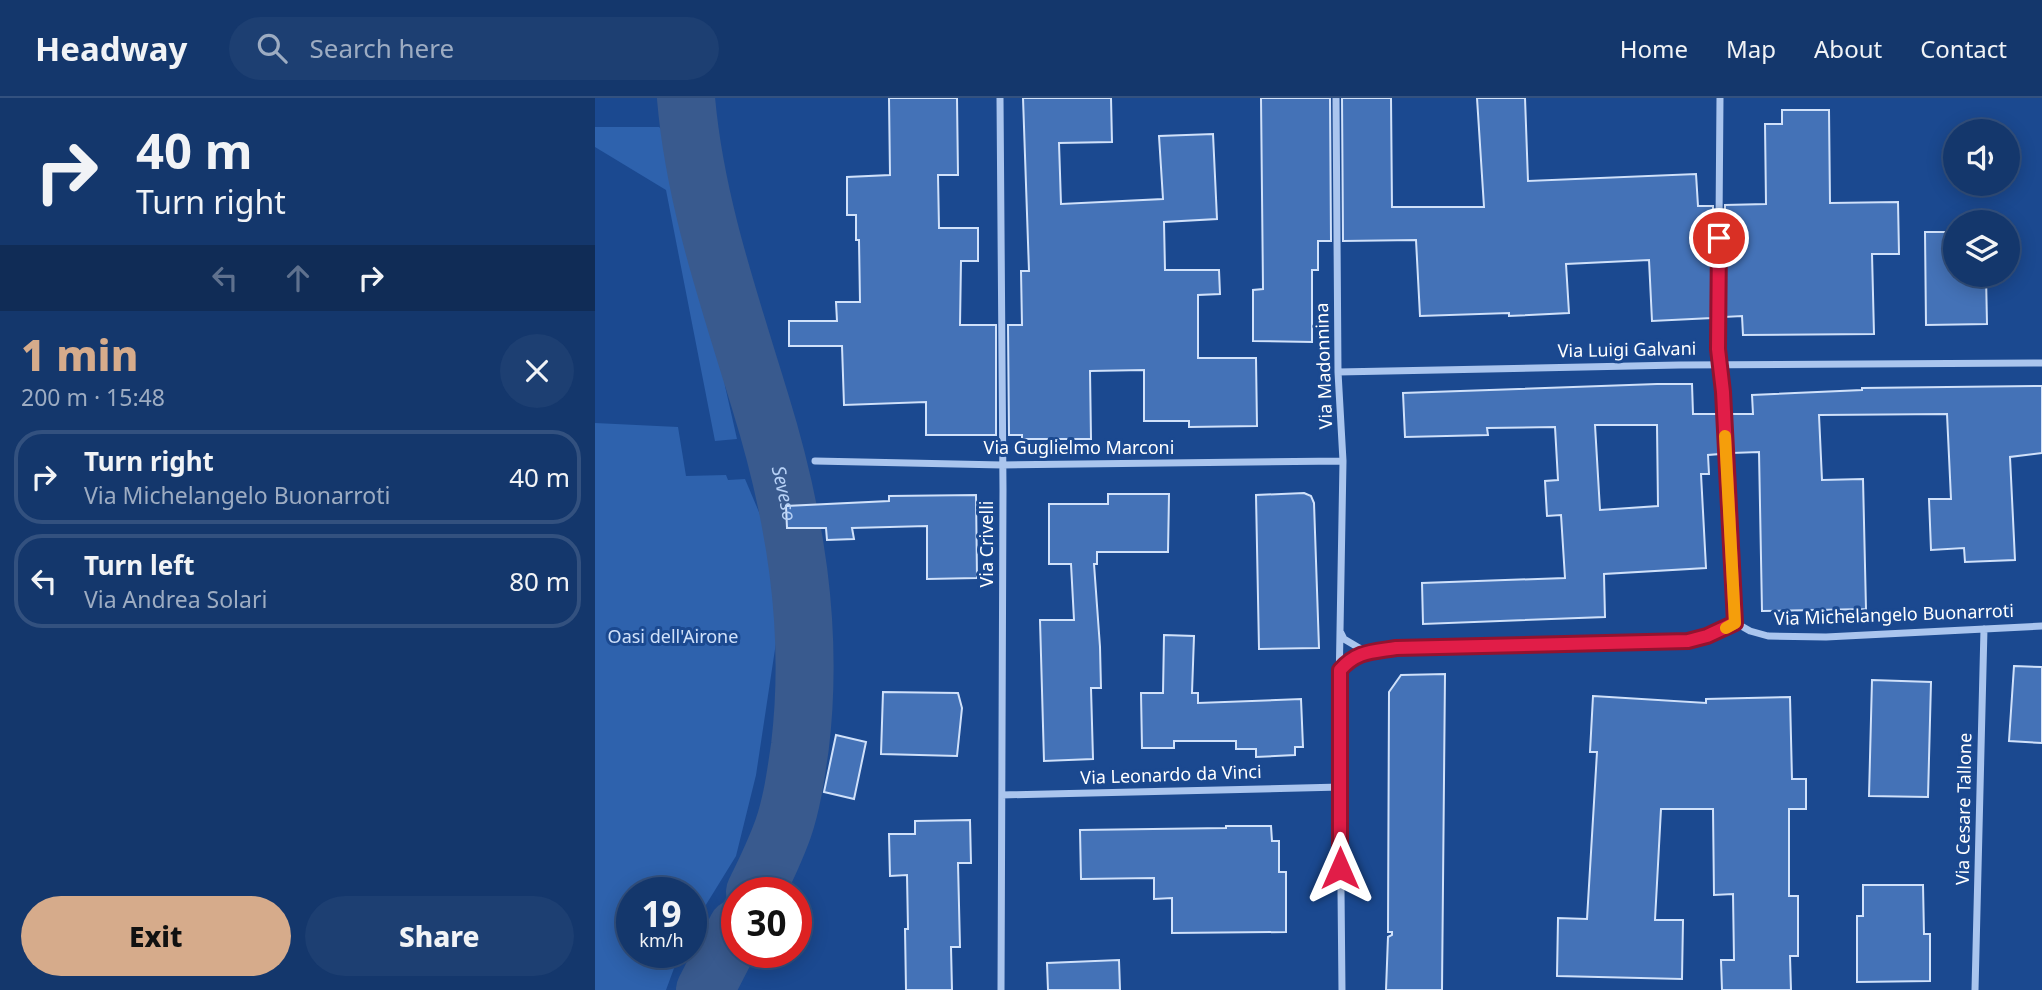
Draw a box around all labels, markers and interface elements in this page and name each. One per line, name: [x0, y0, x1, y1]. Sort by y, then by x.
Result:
search box: [229, 17, 719, 80]
text: Headway: [35, 26, 187, 71]
icon: search: [253, 29, 291, 67]
text: Search here: [309, 30, 454, 66]
text: Home: [1620, 32, 1688, 65]
text: Map: [1726, 32, 1776, 65]
text: About: [1814, 32, 1882, 65]
text: Contact: [1920, 32, 2007, 65]
text: 40 m: [136, 117, 253, 183]
map controls: [1943, 119, 2020, 287]
button: sound: [1943, 119, 2020, 196]
icon: right: [21, 126, 112, 217]
text: Turn right: [136, 180, 286, 223]
pin: [1689, 208, 1749, 268]
button: layers: [1943, 210, 2020, 287]
icon: arrive: [1700, 219, 1738, 257]
icon: left: [206, 259, 244, 297]
icon: ahead: [279, 259, 317, 297]
icon: right: [352, 259, 390, 297]
street label: Via Madonnina: [1309, 302, 1337, 430]
text: 1 min: [21, 326, 138, 383]
button: close: [500, 334, 574, 408]
street label: Via Luigi Galvani: [1557, 336, 1697, 362]
text: 200 m · 15:48: [21, 381, 165, 413]
street label: Via Guglielmo Marconi: [984, 435, 1174, 459]
text: Turn right: [84, 443, 214, 479]
icon: right: [25, 458, 63, 496]
text: 40 m: [509, 459, 570, 495]
water label: Seveso: [766, 463, 803, 523]
text: Via Michelangelo Buonarroti: [84, 479, 391, 511]
street label: Via Crivelli: [974, 501, 998, 587]
text: Turn left: [84, 547, 195, 583]
icon: left: [25, 562, 63, 600]
text: 80 m: [509, 563, 570, 599]
text: Via Andrea Solari: [84, 583, 267, 615]
street label: Via Michelangelo Buonarroti: [1774, 598, 2014, 630]
park label: Oasi dell'Airone: [608, 624, 738, 648]
street label: Via Cesare Tallone: [1950, 733, 1976, 885]
street label: Via Leonardo da Vinci: [1080, 759, 1262, 789]
position arrow: [1303, 831, 1377, 905]
speed limit sign: 30: [721, 877, 812, 968]
text: 19: [641, 890, 682, 937]
button: Exit: [21, 896, 291, 976]
button: Share: [305, 896, 574, 976]
text: km/h: [639, 928, 684, 952]

